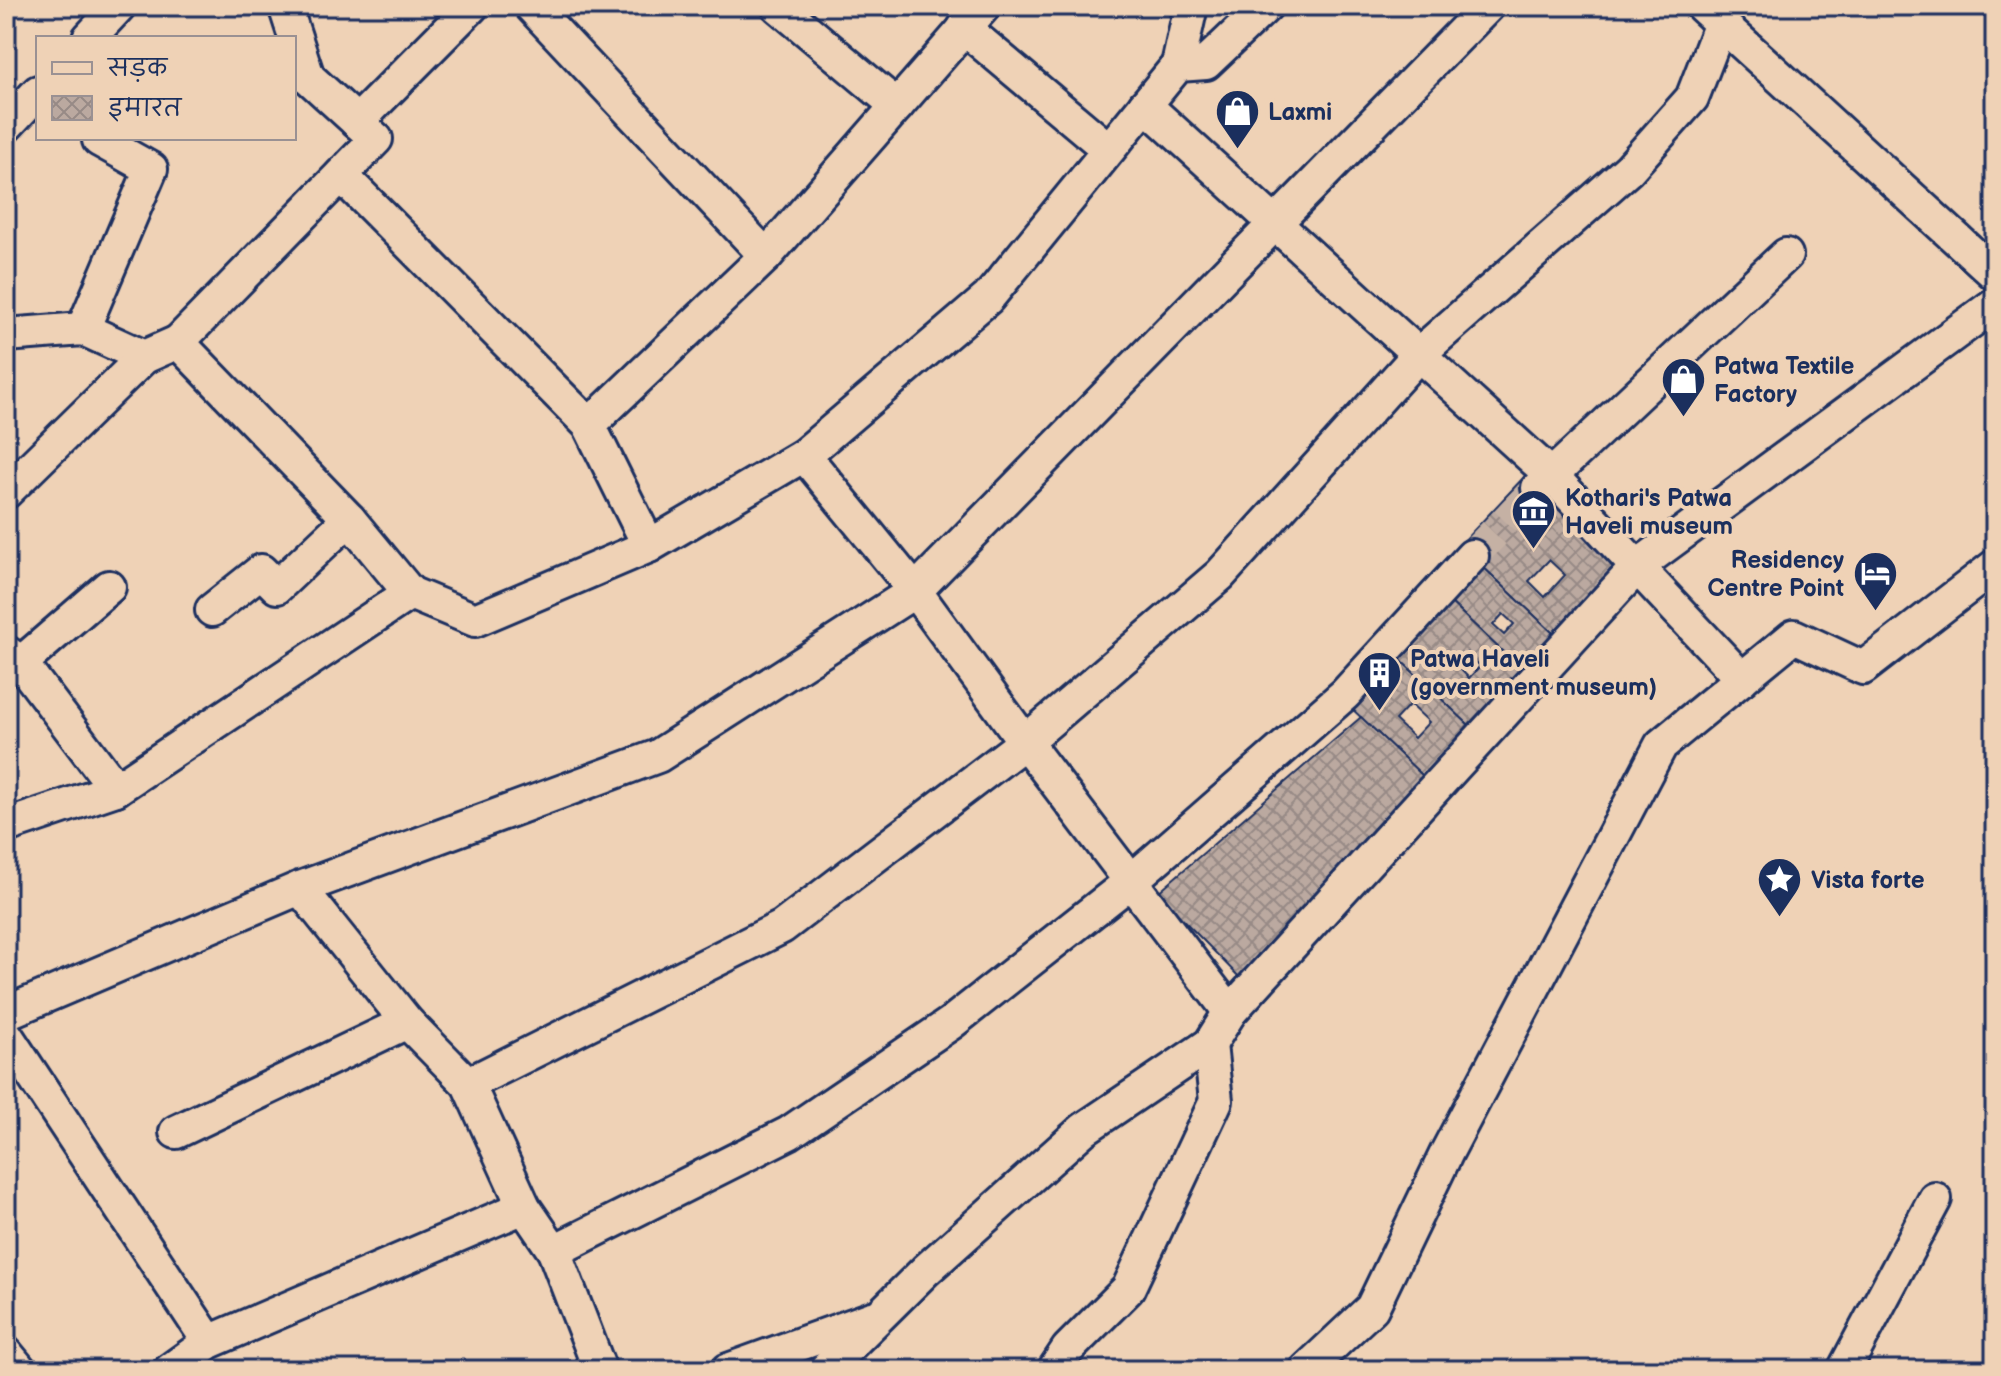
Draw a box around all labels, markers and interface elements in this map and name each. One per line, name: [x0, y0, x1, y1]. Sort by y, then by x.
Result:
legend: [36, 36, 296, 140]
text: सड़क: [106, 54, 169, 83]
shop icon: Laxmi: [1213, 88, 1261, 151]
text: इमारत: [108, 94, 183, 123]
place label: Laxmi: [1268, 98, 1332, 127]
place label: Patwa Textile Factory: [1714, 352, 1855, 409]
shop icon: Patwa Textile Factory: [1659, 356, 1707, 419]
place label: Kothari's Patwa Haveli museum: [1565, 484, 1733, 541]
museum icon: Kothari's Patwa Haveli museum: [1510, 488, 1558, 551]
place label: Residency Centre Point: [1708, 546, 1844, 603]
hotel icon: Residency Centre Point: [1851, 550, 1899, 613]
place label: Patwa Haveli (government museum): [1410, 645, 1657, 702]
building icon: Patwa Haveli (government museum): [1355, 649, 1403, 712]
place icon: Vista forte: [1756, 856, 1804, 919]
place label: Vista forte: [1811, 866, 1925, 895]

